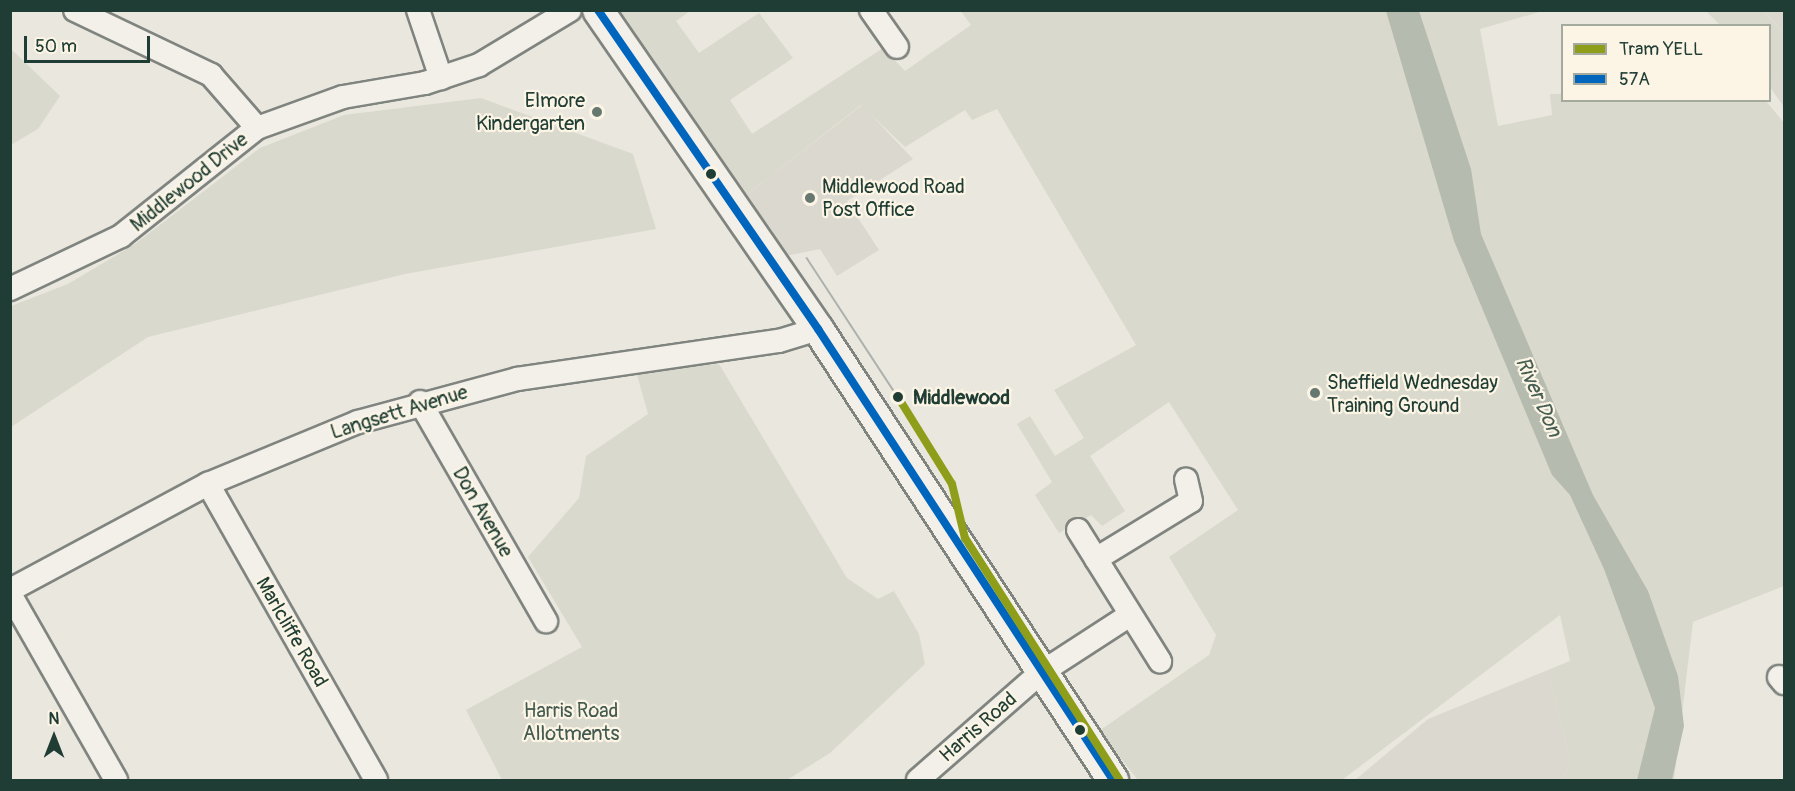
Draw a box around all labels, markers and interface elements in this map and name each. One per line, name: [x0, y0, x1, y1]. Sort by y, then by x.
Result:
scale bar: [27, 24, 153, 62]
legend: [1561, 24, 1771, 102]
text: 50 m: [35, 35, 77, 58]
text: Tram YELL: [1619, 38, 1703, 61]
text: 57A: [1619, 68, 1650, 91]
place label: Elmore Kindergarten: [476, 88, 585, 135]
marker: Elmore Kindergarten: [590, 105, 604, 119]
street label: Middlewood Drive: [125, 127, 253, 237]
unlabelled marker: [705, 168, 717, 180]
place label: Middlewood Road Post Office: [822, 174, 965, 221]
marker: Middlewood Road Post Office: [803, 191, 817, 205]
water label: River Don: [1509, 353, 1567, 441]
place label: Sheffield Wednesday Training Ground: [1327, 370, 1498, 417]
street label: Langsett Avenue: [328, 380, 470, 444]
place label: Middlewood: [913, 385, 1010, 409]
marker: Sheffield Wednesday Training Ground: [1308, 386, 1322, 400]
marker: Middlewood: [888, 387, 908, 407]
street label: Don Avenue: [448, 463, 518, 561]
street label: Marlcliffe Road: [251, 573, 333, 691]
street label: Harris Road: [934, 687, 1022, 767]
park label: Harris Road Allotments: [523, 698, 619, 745]
north arrow: [24, 707, 84, 767]
text: N: [49, 709, 59, 729]
unlabelled marker: [1074, 724, 1086, 736]

